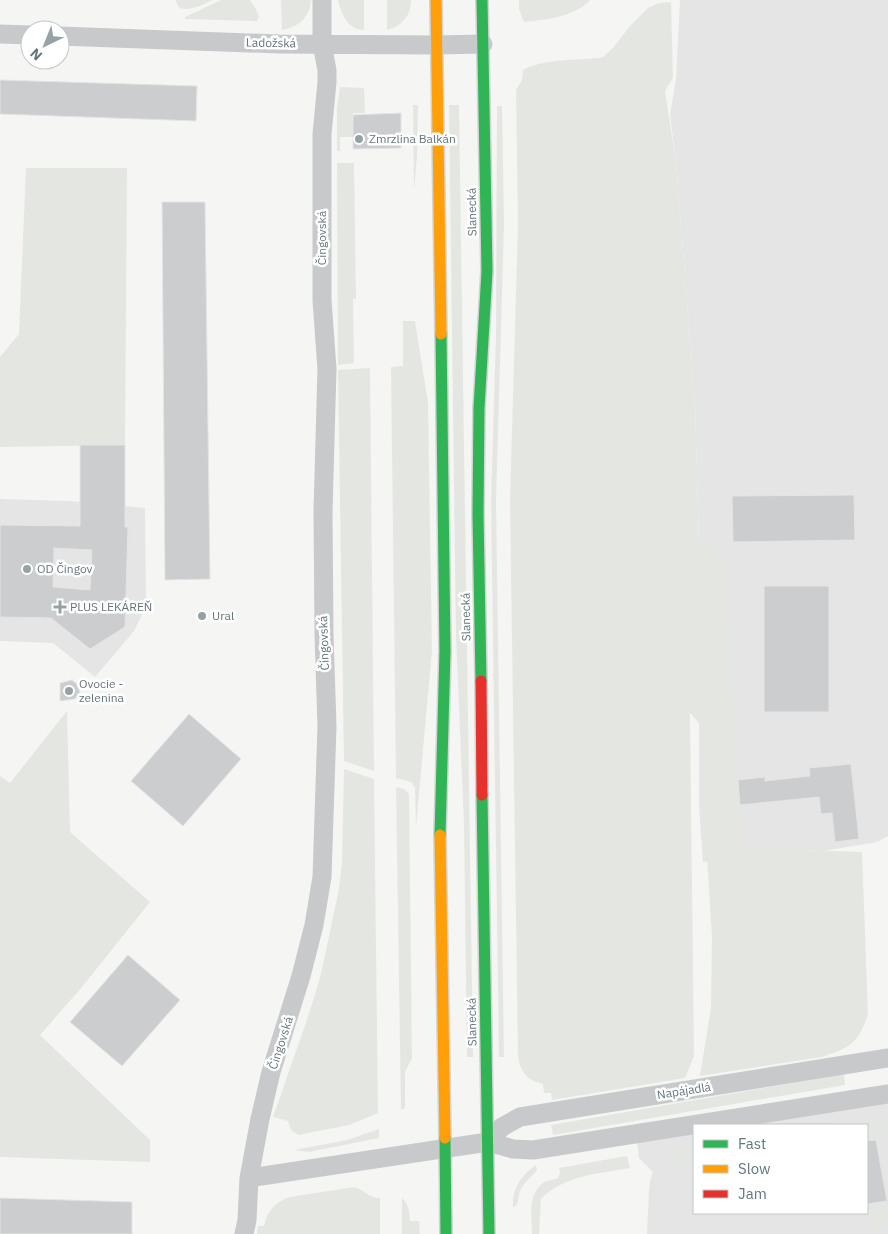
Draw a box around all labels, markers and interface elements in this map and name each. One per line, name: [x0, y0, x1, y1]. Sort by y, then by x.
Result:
north arrow: [20, 20, 70, 70]
street label: Ladožská: [246, 35, 297, 50]
text: N: [26, 44, 46, 65]
place label: Zmrzlina Balkán: [369, 131, 456, 146]
marker: Zmrzlina Balkán: [353, 133, 365, 145]
street label: Slanecká: [464, 187, 479, 237]
street label: Čingovská: [314, 210, 329, 265]
place label: OD Čingov: [37, 561, 93, 576]
marker: OD Čingov: [21, 563, 33, 575]
street label: Slanecká: [458, 592, 473, 642]
place label: PLUS LEKÁREŇ: [70, 599, 152, 614]
marker: PLUS LEKÁREŇ: [54, 601, 66, 613]
place label: Ural: [212, 608, 234, 623]
marker: Ural: [196, 610, 208, 622]
street label: Čingovská: [315, 615, 332, 671]
place label: Ovocie - zelenina: [79, 676, 125, 705]
marker: Ovocie - zelenina: [63, 685, 75, 697]
street label: Slanecká: [464, 997, 479, 1047]
street label: Čingovská: [265, 1014, 296, 1071]
street label: Napájadlá: [656, 1079, 712, 1102]
legend: [693, 1124, 868, 1214]
text: Fast: [738, 1134, 766, 1153]
text: Slow: [738, 1159, 771, 1178]
text: Jam: [738, 1184, 767, 1203]

